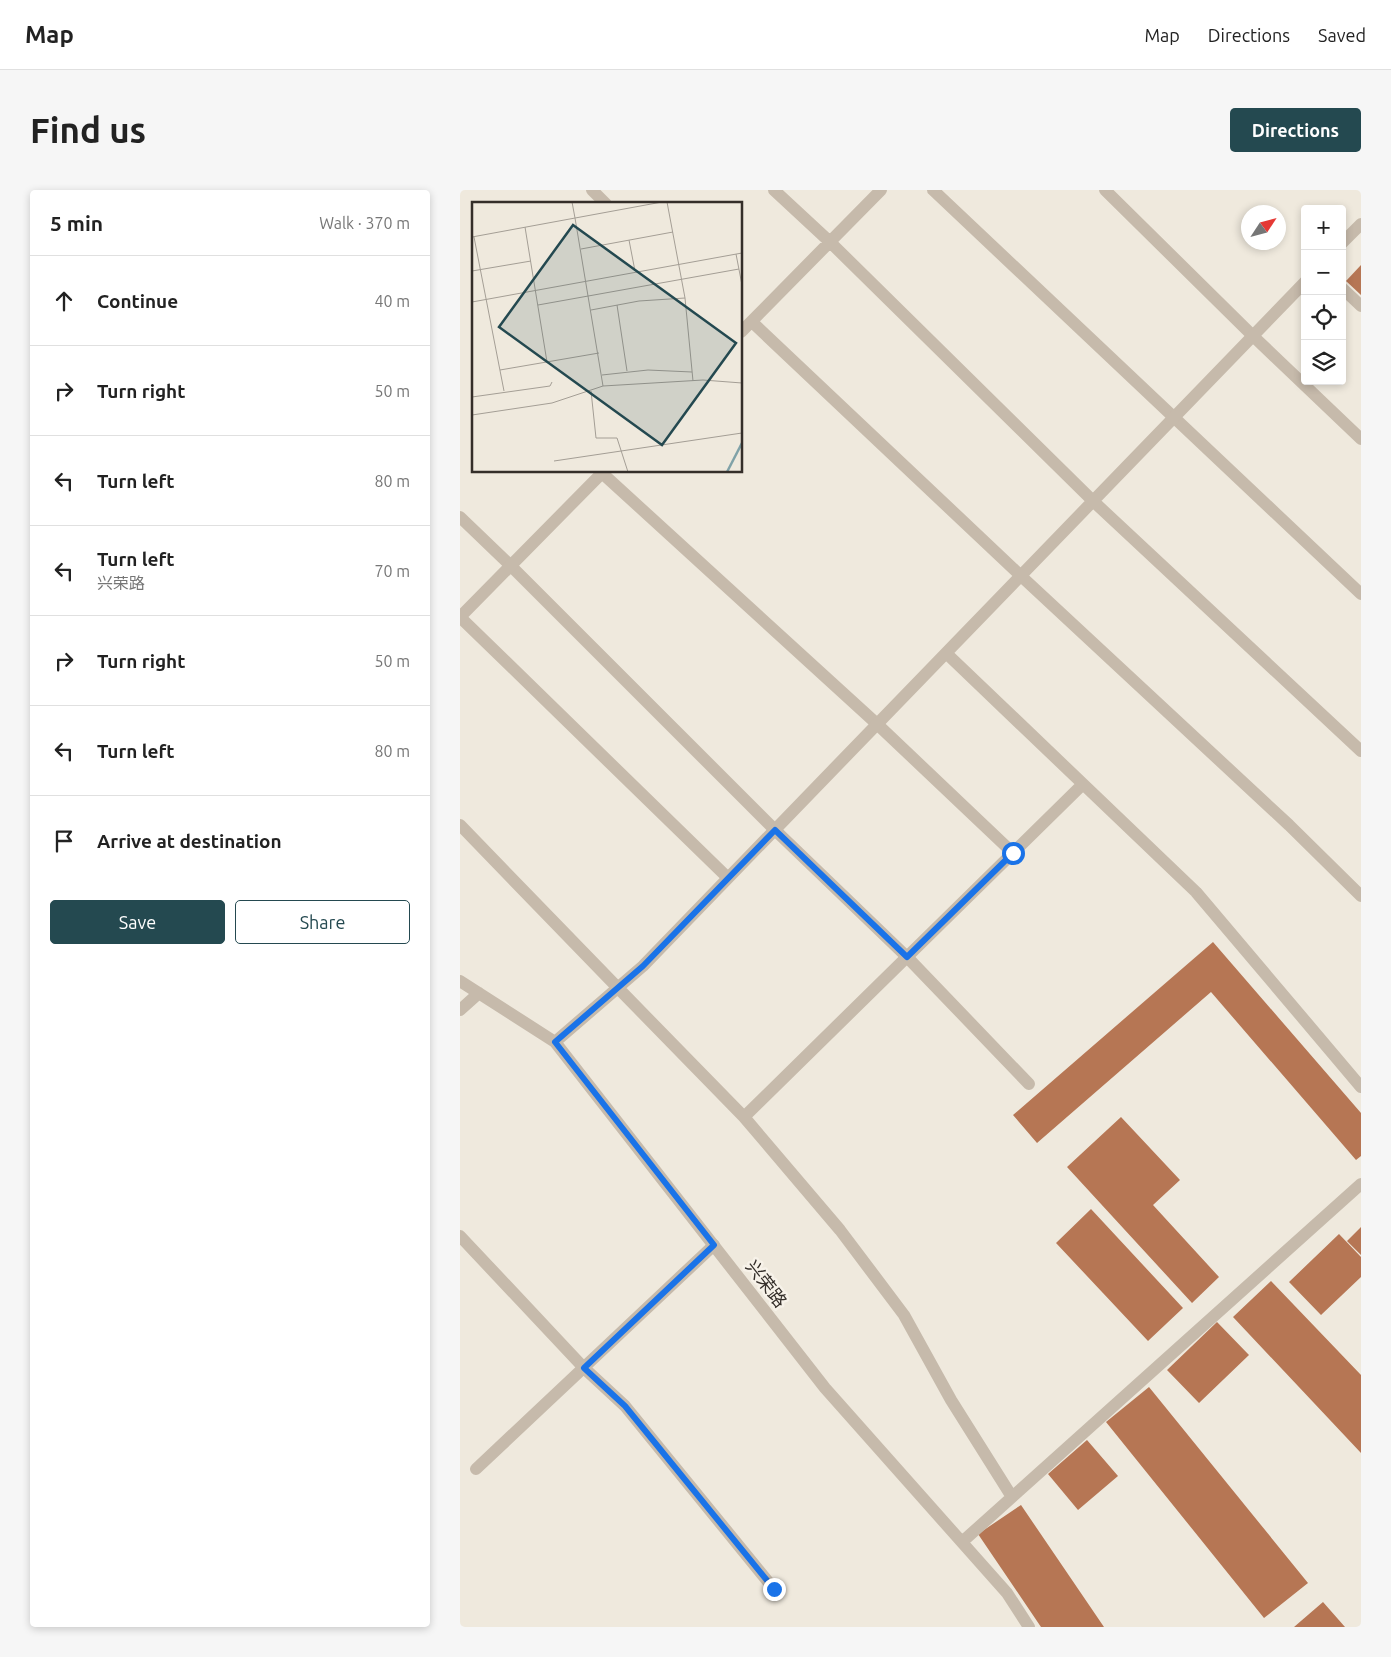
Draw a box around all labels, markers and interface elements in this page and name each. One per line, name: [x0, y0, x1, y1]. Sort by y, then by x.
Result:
text: Map: [25, 21, 74, 48]
text: Map: [1144, 25, 1180, 45]
text: Directions: [1208, 25, 1290, 45]
text: Saved: [1318, 25, 1366, 45]
button: Directions: [1230, 108, 1361, 152]
text: Find us: [30, 110, 146, 150]
inset map: [472, 202, 742, 472]
north arrow: [1241, 205, 1286, 250]
map controls: [1301, 205, 1346, 385]
button: +: [1301, 205, 1346, 250]
text: 5 min: [50, 211, 103, 235]
text: Walk · 370 m: [319, 214, 410, 232]
button: −: [1301, 250, 1346, 295]
icon: ahead: [50, 287, 78, 315]
text: Continue: [97, 290, 178, 312]
text: 40 m: [374, 292, 410, 310]
button: locate: [1301, 295, 1346, 340]
button: layers: [1301, 340, 1346, 385]
icon: right: [50, 377, 78, 405]
text: Turn right: [97, 380, 185, 402]
text: 50 m: [374, 382, 410, 400]
icon: left: [50, 467, 78, 495]
text: Turn left: [97, 470, 175, 492]
text: 80 m: [374, 472, 410, 490]
text: Turn left: [97, 548, 175, 570]
icon: left: [50, 557, 78, 585]
text: 70 m: [374, 562, 410, 580]
text: 兴荣路: [97, 574, 145, 592]
icon: right: [50, 647, 78, 675]
text: Turn right: [97, 650, 185, 672]
text: 50 m: [374, 652, 410, 670]
icon: left: [50, 737, 78, 765]
text: Turn left: [97, 740, 175, 762]
text: 80 m: [374, 742, 410, 760]
icon: arrive: [50, 827, 78, 855]
text: Arrive at destination: [97, 830, 282, 852]
route start: [1002, 842, 1025, 865]
button: Save: [50, 900, 225, 944]
button: Share: [235, 900, 410, 944]
street label: 兴荣路: [742, 1256, 791, 1311]
route end: [763, 1578, 786, 1601]

